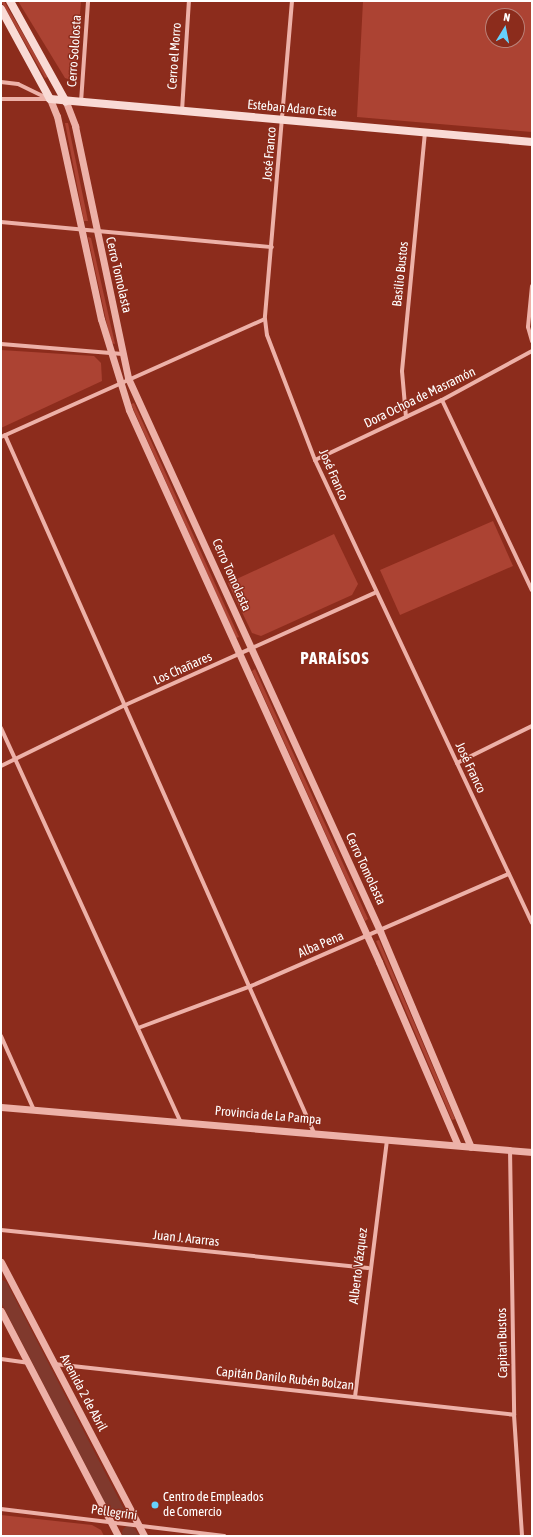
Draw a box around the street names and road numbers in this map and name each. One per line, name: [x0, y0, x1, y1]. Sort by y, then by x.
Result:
street label: Cerro Sololosta: [65, 14, 85, 88]
street label: Cerro el Morro: [165, 22, 185, 90]
street label: Esteban Adaro Este: [247, 97, 337, 121]
street label: José Franco: [260, 126, 280, 182]
street label: Cerro Tomolasta: [102, 235, 134, 315]
street label: Basilio Bustos: [390, 241, 412, 307]
street label: Dora Ochoa de Masramón: [362, 364, 478, 432]
street label: José Franco: [315, 447, 351, 503]
street label: Cerro Tomolasta: [208, 536, 254, 614]
street label: Los Chañares: [151, 649, 215, 689]
street label: José Franco: [451, 740, 489, 796]
street label: Cerro Tomolasta: [342, 830, 388, 908]
street label: Alba Pena: [296, 928, 346, 962]
street label: Provincia de La Pampa: [214, 1104, 322, 1128]
street label: Alberto Vázquez: [347, 1227, 371, 1305]
street label: Juan J. Ararras: [152, 1228, 220, 1250]
street label: Capitan Bustos: [495, 1308, 511, 1378]
street label: Avenida 2 de Abril: [56, 1352, 110, 1434]
street label: Capitán Danilo Rubén Bolzan: [215, 1364, 355, 1394]
street label: Pellegrini: [90, 1502, 138, 1524]

